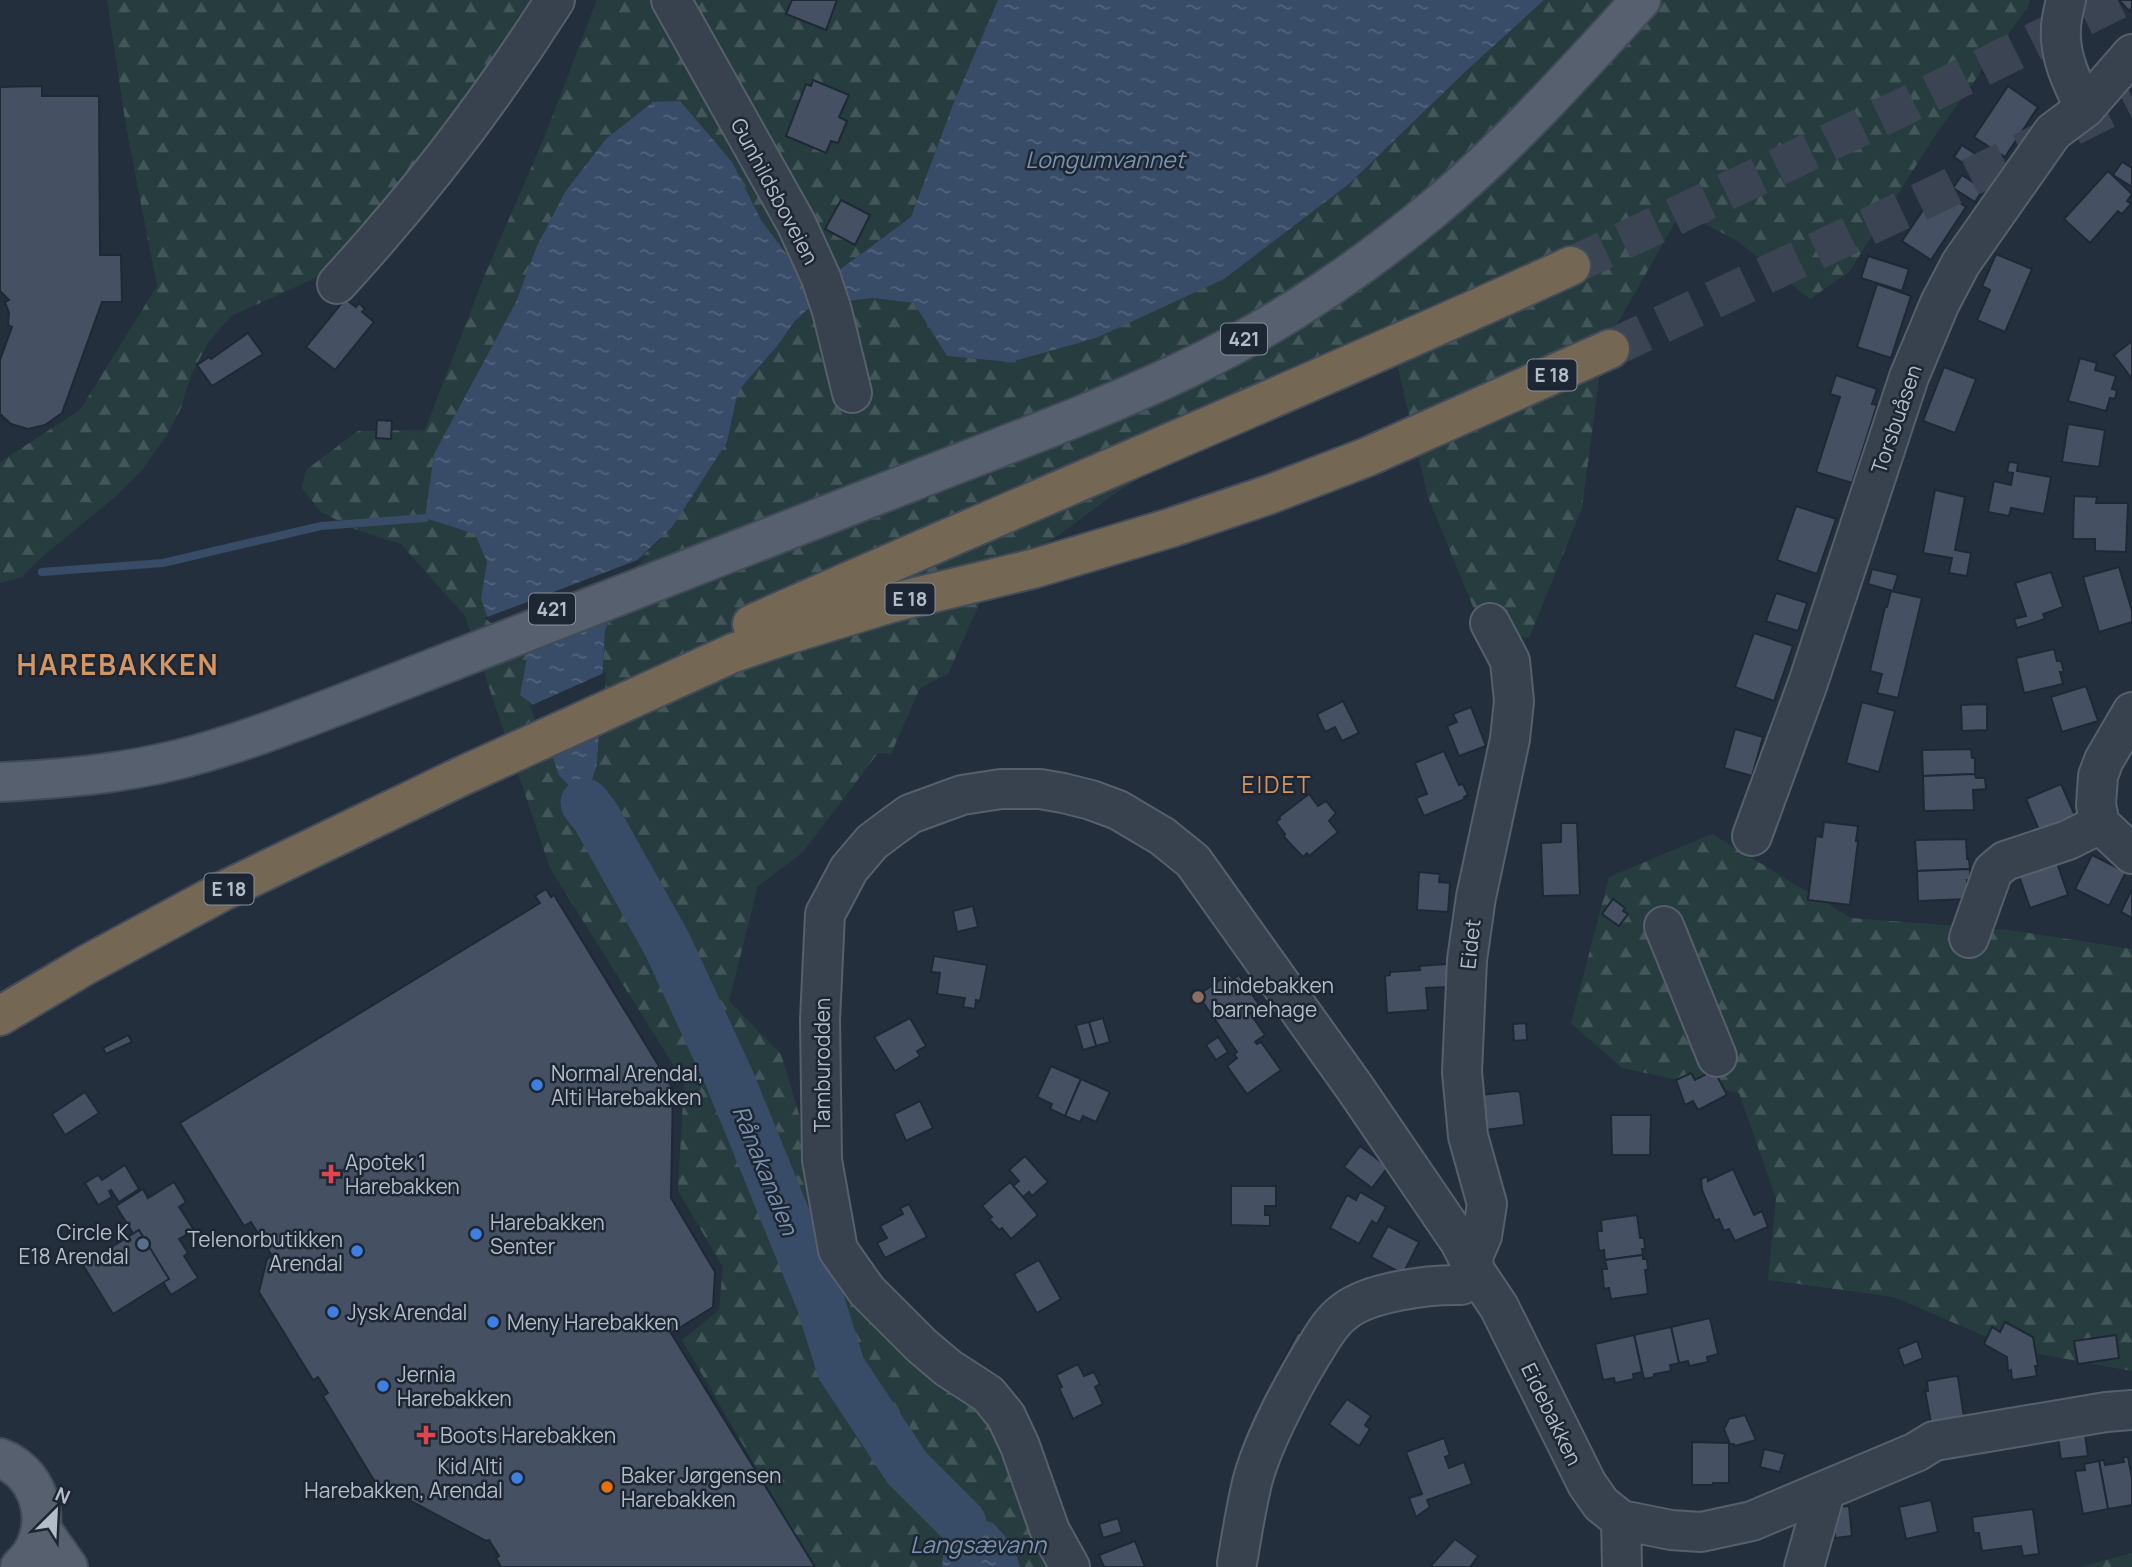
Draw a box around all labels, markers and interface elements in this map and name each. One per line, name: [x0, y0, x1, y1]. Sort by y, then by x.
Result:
street label: Gunhildsboveien: [725, 113, 825, 269]
water label: Longumvannet: [1025, 143, 1188, 175]
road number: 421: [1221, 324, 1267, 354]
road number: E 18: [1528, 360, 1576, 390]
street label: Torsbuåsen: [1864, 361, 1928, 477]
road number: E 18: [886, 584, 934, 614]
road number: 421: [529, 594, 575, 624]
district label: HAREBAKKEN: [17, 645, 220, 683]
district label: EIDET: [1242, 768, 1312, 800]
road number: E 18: [204, 874, 254, 904]
street label: Eidet: [1453, 918, 1487, 970]
place label: Lindebakken barnehage: [1212, 971, 1334, 1023]
marker: Lindebakken barnehage: [1190, 989, 1206, 1005]
street label: Tamburodden: [808, 998, 836, 1132]
place label: Normal Arendal, Alti Harebakken: [551, 1059, 704, 1111]
marker: Normal Arendal, Alti Harebakken: [529, 1077, 545, 1093]
water label: Rånakanalen: [726, 1101, 807, 1240]
place label: Apotek 1 Harebakken: [345, 1148, 460, 1200]
marker: Apotek 1 Harebakken: [323, 1166, 339, 1182]
place label: Harebakken Senter: [490, 1208, 605, 1260]
place label: Circle K E18 Arendal: [18, 1218, 130, 1270]
place label: Telenorbutikken Arendal: [187, 1225, 343, 1277]
marker: Harebakken Senter: [468, 1226, 484, 1242]
marker: Circle K E18 Arendal: [135, 1236, 151, 1252]
marker: Telenorbutikken Arendal: [349, 1243, 365, 1259]
place label: Jysk Arendal: [347, 1298, 468, 1326]
marker: Jysk Arendal: [325, 1304, 341, 1320]
place label: Meny Harebakken: [507, 1308, 679, 1336]
marker: Meny Harebakken: [485, 1314, 501, 1330]
street label: Eidebakken: [1515, 1358, 1589, 1470]
place label: Jernia Harebakken: [397, 1360, 512, 1412]
marker: Jernia Harebakken: [375, 1378, 391, 1394]
place label: Boots Harebakken: [440, 1421, 616, 1449]
marker: Boots Harebakken: [418, 1427, 434, 1443]
place label: Kid Alti Harebakken, Arendal: [304, 1452, 503, 1504]
place label: Baker Jørgensen Harebakken: [621, 1461, 781, 1513]
marker: Kid Alti Harebakken, Arendal: [509, 1470, 525, 1486]
north arrow: [21, 1476, 91, 1546]
marker: Baker Jørgensen Harebakken: [599, 1479, 615, 1495]
text: N: [51, 1481, 74, 1510]
water label: Langsævann: [910, 1528, 1047, 1560]

